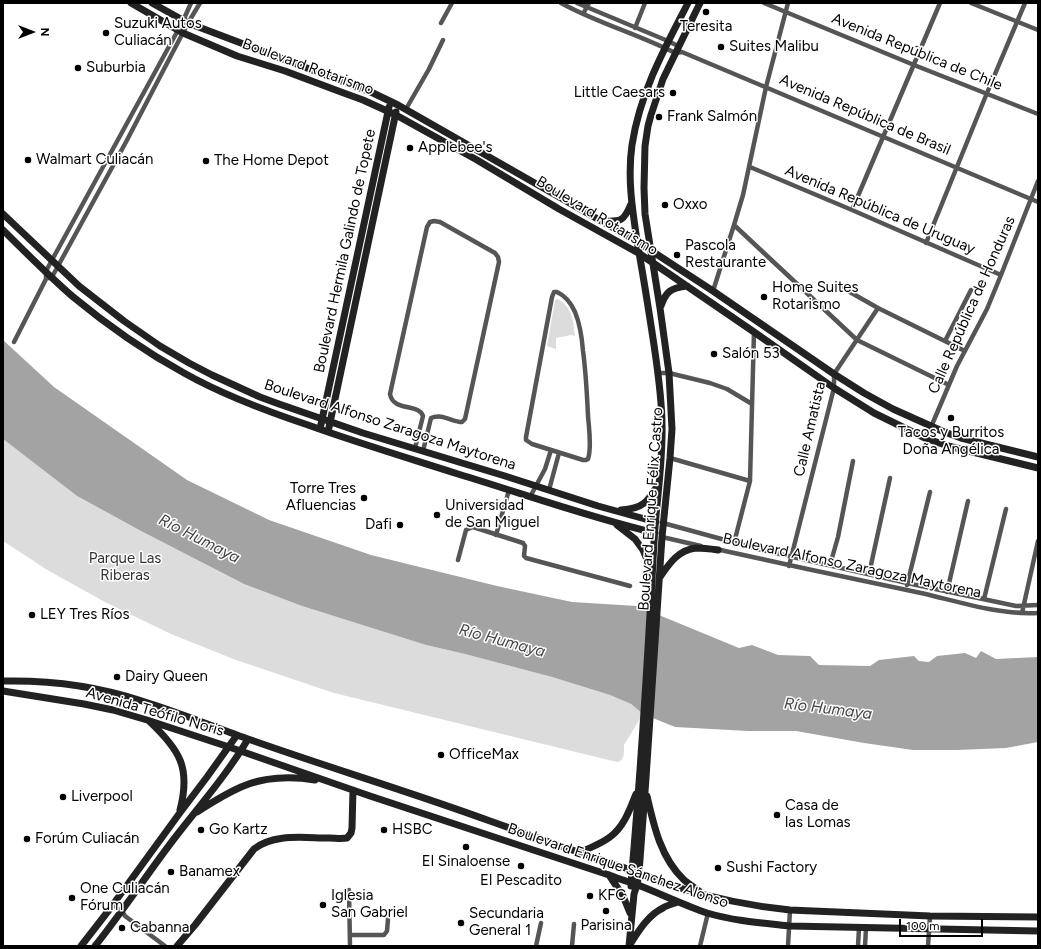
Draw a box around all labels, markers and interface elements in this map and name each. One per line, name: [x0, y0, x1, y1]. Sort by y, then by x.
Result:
marker: Teresita: [701, 7, 711, 17]
street label: Avenida República de Chile: [829, 9, 1005, 95]
north arrow: [12, 12, 52, 52]
place label: Suzuki Autos Culiacán: [114, 15, 202, 50]
place label: Teresita: [680, 18, 732, 36]
text: N: [38, 28, 51, 36]
marker: Suzuki Autos Culiacán: [101, 28, 111, 38]
street label: Boulevard Rotarismo: [240, 35, 376, 99]
place label: Suites Malibu: [729, 38, 819, 56]
marker: Suites Malibu: [716, 42, 726, 52]
place label: Suburbia: [86, 59, 146, 77]
marker: Suburbia: [73, 63, 83, 73]
street label: Avenida República de Brasil: [777, 71, 953, 159]
place label: Little Caesars: [574, 84, 665, 102]
marker: Little Caesars: [668, 88, 678, 98]
place label: Frank Salmón: [667, 108, 757, 126]
marker: Frank Salmón: [654, 112, 664, 122]
street label: Boulevard Hermila Galindo de Topete: [310, 127, 380, 375]
place label: Applebee's: [418, 139, 493, 157]
marker: Applebee's: [405, 143, 415, 153]
place label: Walmart Culiacán: [36, 151, 153, 169]
place label: The Home Depot: [214, 152, 329, 170]
marker: Walmart Culiacán: [23, 155, 33, 165]
marker: The Home Depot: [201, 156, 211, 166]
street label: Avenida República de Uruguay: [782, 162, 978, 258]
street label: Boulevard Rotarismo: [533, 173, 661, 259]
place label: Oxxo: [673, 196, 708, 214]
marker: Oxxo: [660, 200, 670, 210]
street label: Calle República de Honduras: [925, 213, 1019, 397]
place label: Pascola Restaurante: [685, 237, 766, 272]
marker: Pascola Restaurante: [672, 250, 682, 260]
place label: Home Suites Rotarismo: [772, 279, 858, 314]
marker: Home Suites Rotarismo: [759, 292, 769, 302]
place label: Salón 53: [722, 345, 780, 363]
marker: Salón 53: [709, 349, 719, 359]
street label: Boulevard Alfonso Zaragoza Maytorena: [262, 376, 518, 474]
street label: Calle Amatista: [790, 380, 830, 478]
street label: Boulevard Enrique Félix Castro: [635, 407, 667, 611]
marker: Tacos y Burritos Doña Angélica: [946, 413, 956, 423]
place label: Tacos y Burritos Doña Angélica: [898, 424, 1004, 459]
place label: Torre Tres Afluencias: [286, 480, 356, 515]
marker: Torre Tres Afluencias: [359, 493, 369, 503]
place label: Universidad de San Miguel: [445, 497, 539, 532]
water label: Río Humaya: [155, 510, 243, 568]
marker: Universidad de San Miguel: [432, 510, 442, 520]
place label: Dafi: [365, 516, 392, 534]
marker: Dafi: [395, 520, 405, 530]
street label: Boulevard Alfonso Zaragoza Maytorena: [721, 530, 983, 602]
park label: Parque Las Riberas: [89, 550, 161, 585]
place label: LEY Tres Ríos: [40, 606, 130, 624]
marker: LEY Tres Ríos: [27, 610, 37, 620]
water label: Río Humaya: [457, 620, 547, 662]
place label: Dairy Queen: [125, 668, 208, 686]
marker: Dairy Queen: [112, 672, 122, 682]
street label: Avenida Teófilo Noris: [84, 684, 226, 740]
water label: Río Humaya: [783, 694, 873, 724]
place label: OfficeMax: [449, 746, 519, 764]
marker: OfficeMax: [436, 750, 446, 760]
place label: Liverpool: [71, 788, 133, 806]
marker: Liverpool: [58, 792, 68, 802]
place label: Casa de las Lomas: [785, 797, 851, 832]
marker: Casa de las Lomas: [772, 810, 782, 820]
street label: Boulevard Enrique Sánchez Alonso: [505, 820, 731, 912]
place label: Go Kartz: [209, 821, 268, 839]
place label: HSBC: [392, 821, 432, 839]
marker: Go Kartz: [196, 825, 206, 835]
marker: HSBC: [379, 825, 389, 835]
place label: Forúm Culiacán: [35, 830, 139, 848]
marker: Forúm Culiacán: [22, 834, 32, 844]
marker: El Sinaloense: [461, 842, 471, 852]
place label: El Sinaloense: [422, 853, 510, 871]
place label: Sushi Factory: [726, 859, 817, 877]
marker: El Pescadito: [516, 861, 526, 871]
place label: Banamex: [179, 863, 240, 881]
marker: Sushi Factory: [713, 863, 723, 873]
marker: Banamex: [166, 867, 176, 877]
place label: El Pescadito: [480, 872, 562, 890]
place label: One Culiacán Fórum: [80, 880, 170, 915]
place label: Iglesia San Gabriel: [331, 887, 408, 922]
place label: KFC: [598, 887, 626, 905]
marker: KFC: [585, 891, 595, 901]
marker: One Culiacán Fórum: [67, 893, 77, 903]
marker: Iglesia San Gabriel: [318, 900, 328, 910]
place label: Secundaria General 1: [469, 905, 544, 940]
marker: Parisina: [601, 906, 611, 916]
scale bar: [901, 911, 985, 937]
place label: Parisina: [580, 917, 632, 935]
marker: Secundaria General 1: [456, 918, 466, 928]
place label: Cabanna: [130, 919, 189, 937]
text: 100 m: [906, 919, 940, 933]
marker: Cabanna: [117, 923, 127, 933]

